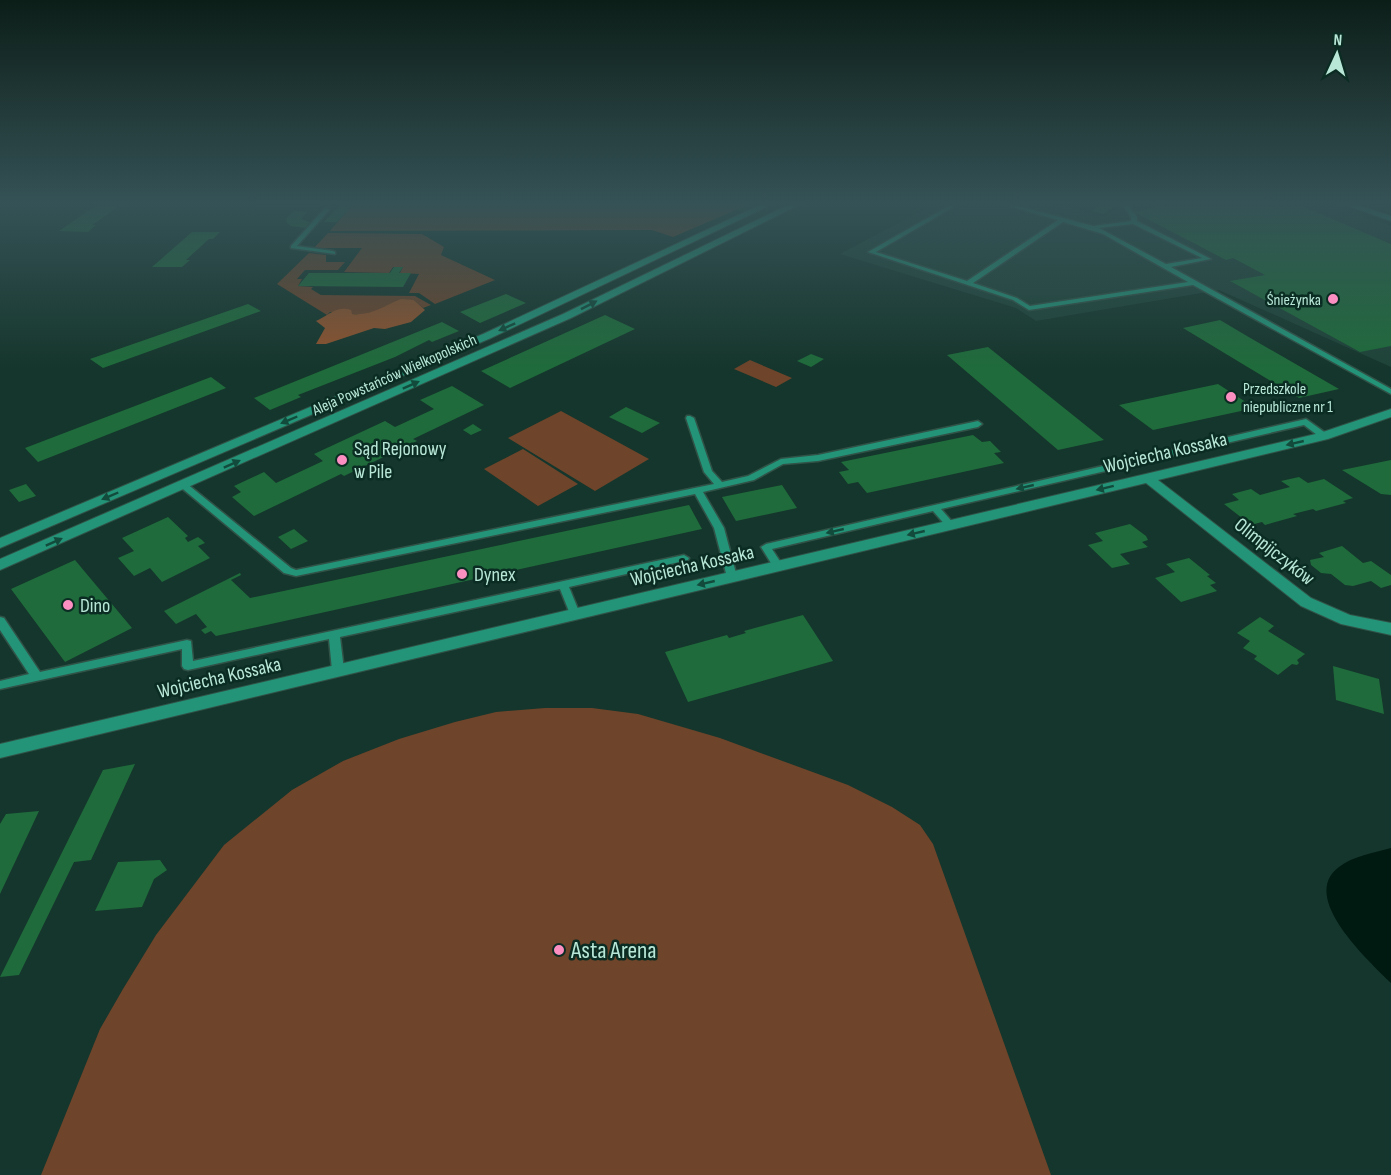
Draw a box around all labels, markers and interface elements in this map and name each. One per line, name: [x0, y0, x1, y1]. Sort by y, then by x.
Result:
north arrow: [1307, 24, 1367, 84]
text: N: [1333, 31, 1343, 50]
place label: Śnieżynka: [1267, 291, 1321, 310]
marker: Śnieżynka: [1326, 292, 1340, 306]
one-way arrow: [580, 301, 597, 310]
one-way arrow: [498, 323, 516, 332]
street label: Aleja Powstańców Wielkopolskich: [309, 331, 480, 421]
one-way arrow: [402, 380, 420, 390]
place label: Przedszkole niepubliczne nr 1: [1243, 380, 1333, 417]
marker: Przedszkole niepubliczne nr 1: [1224, 390, 1238, 404]
one-way arrow: [280, 416, 298, 425]
street label: Wojciecha Kossaka: [1101, 427, 1229, 479]
place label: Sąd Rejonowy w Pile: [354, 437, 447, 484]
one-way arrow: [1286, 439, 1305, 449]
marker: Sąd Rejonowy w Pile: [335, 453, 349, 467]
one-way arrow: [224, 459, 241, 468]
one-way arrow: [1016, 482, 1035, 492]
one-way arrow: [1096, 483, 1115, 493]
one-way arrow: [100, 491, 118, 501]
street label: Olimpijczyków: [1229, 513, 1320, 591]
one-way arrow: [826, 526, 845, 536]
one-way arrow: [907, 529, 925, 539]
one-way arrow: [45, 537, 62, 546]
street label: Wojciecha Kossaka: [628, 540, 756, 592]
place label: Dynex: [474, 563, 516, 587]
marker: Dynex: [455, 567, 469, 581]
one-way arrow: [696, 579, 715, 588]
place label: Dino: [80, 594, 110, 618]
marker: Dino: [61, 598, 75, 612]
street label: Wojciecha Kossaka: [155, 652, 283, 704]
place label: Asta Arena: [570, 936, 657, 965]
marker: Asta Arena: [552, 943, 566, 957]

